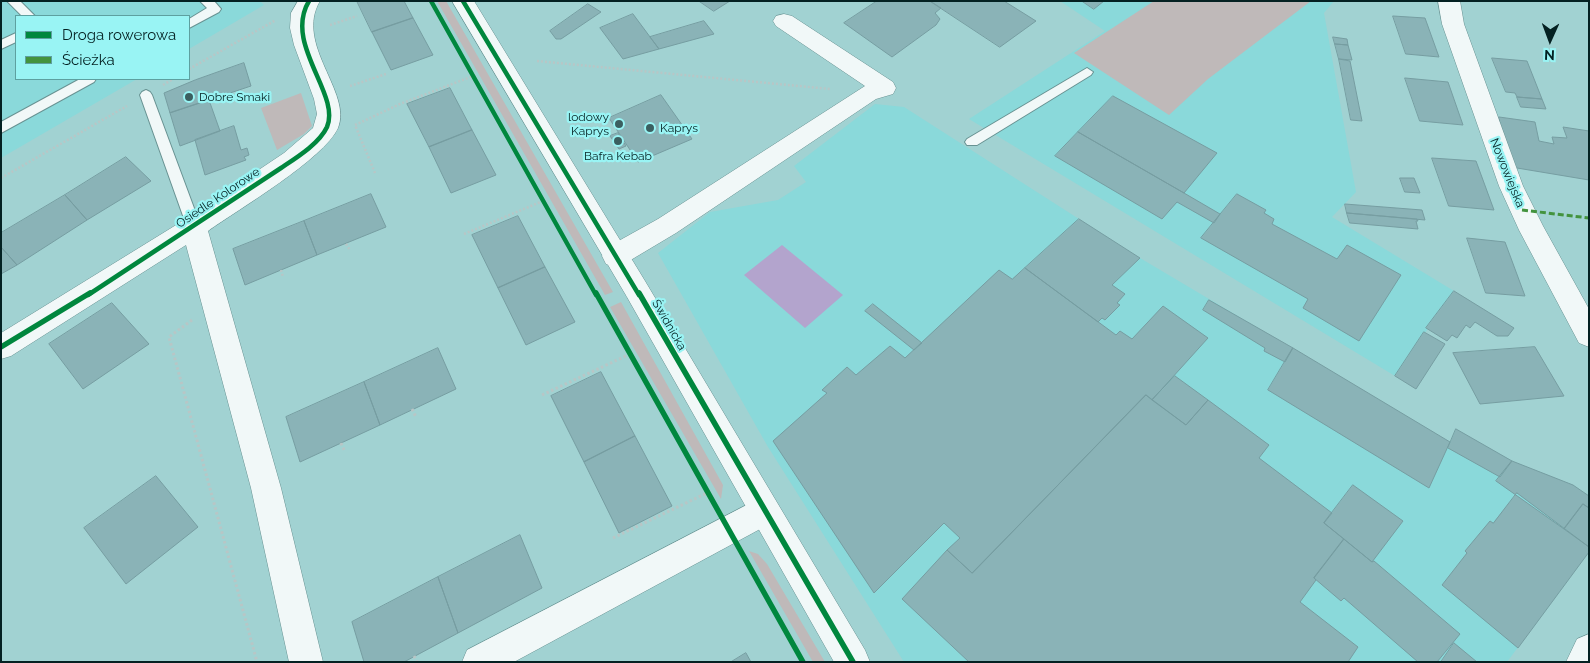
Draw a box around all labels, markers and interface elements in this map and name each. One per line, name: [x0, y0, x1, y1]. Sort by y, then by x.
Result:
legend: [15, 15, 190, 80]
north arrow: [1525, 15, 1575, 65]
text: Droga rowerowa: [62, 26, 176, 44]
text: N: [1544, 47, 1555, 63]
text: Ścieżka: [62, 51, 115, 69]
place label: Dobre Smaki: [199, 90, 270, 104]
marker: Dobre Smaki: [183, 91, 195, 103]
place label: lodowy Kaprys: [568, 110, 609, 138]
marker: lodowy Kaprys: [613, 118, 625, 130]
place label: Kaprys: [660, 121, 698, 135]
marker: Kaprys: [644, 122, 656, 134]
marker: Bafra Kebab: [612, 135, 624, 147]
street label: Nowowiejska: [1487, 136, 1527, 210]
place label: Bafra Kebab: [584, 149, 652, 163]
street label: Osiedle Kolorowe: [173, 165, 263, 231]
street label: Świdnicka: [649, 297, 689, 353]

